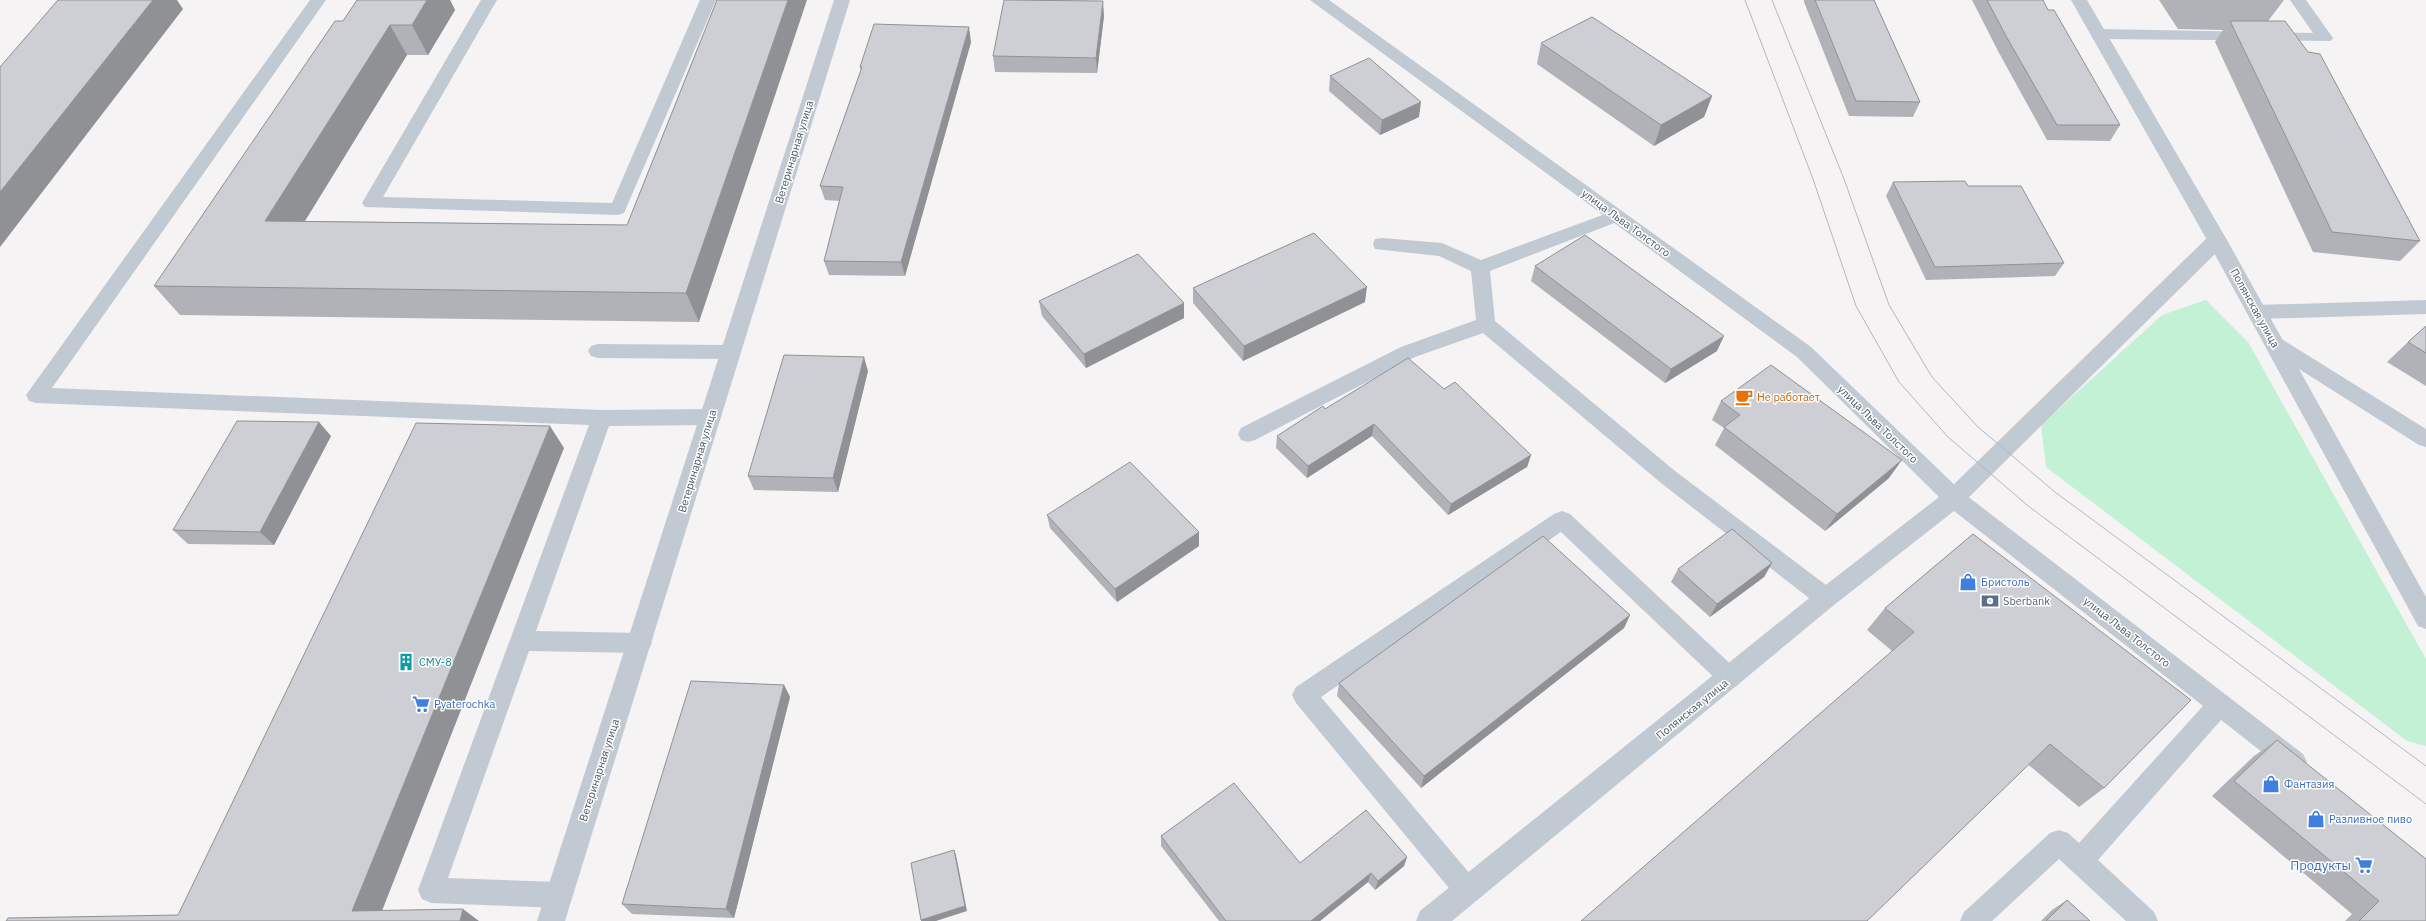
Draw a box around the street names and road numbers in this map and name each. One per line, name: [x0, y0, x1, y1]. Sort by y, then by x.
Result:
street label: Ветеринарная улица: [772, 99, 816, 205]
street label: улица Льва Толстого: [1579, 186, 1673, 260]
street label: Полянская улица: [2227, 266, 2283, 350]
street label: улица Льва Толстого: [1835, 382, 1921, 466]
street label: Ветеринарная улица: [675, 408, 719, 514]
street label: улица Льва Толстого: [2081, 594, 2173, 670]
street label: Полянская улица: [1653, 676, 1731, 742]
street label: Ветеринарная улица: [576, 717, 622, 823]

